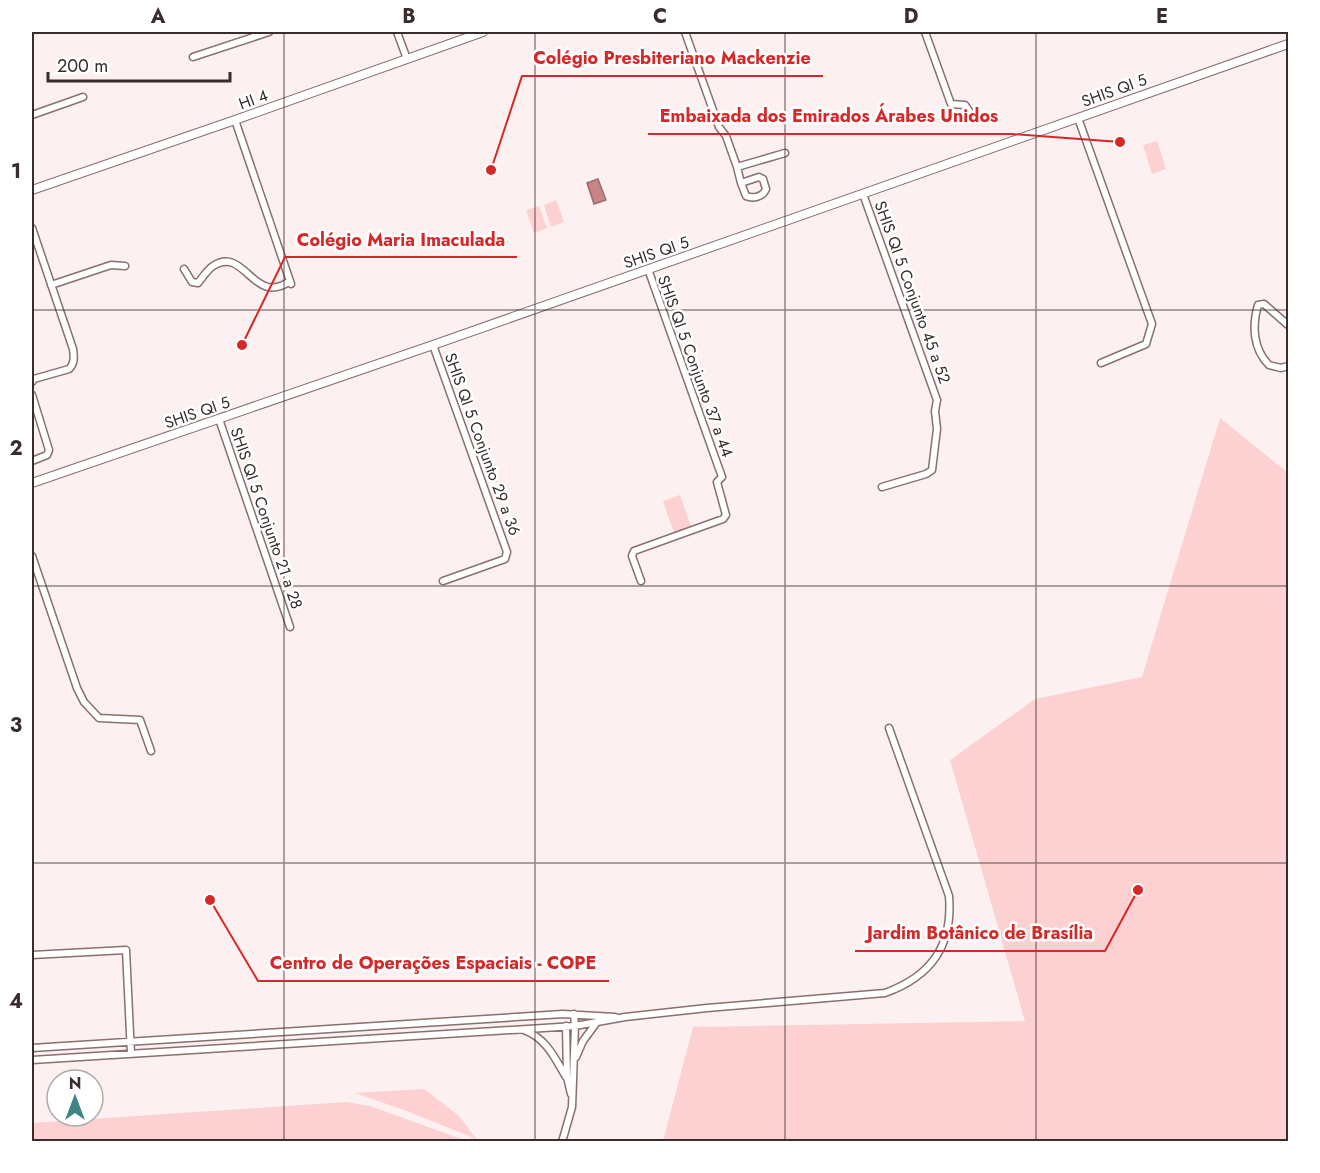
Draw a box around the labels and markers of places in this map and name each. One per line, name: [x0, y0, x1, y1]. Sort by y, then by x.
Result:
callout: Colégio Presbiteriano Mackenzie: [522, 40, 823, 76]
callout: Embaixada dos Emirados Árabes Unidos: [648, 98, 1011, 134]
callout: Colégio Maria Imaculada: [285, 221, 517, 257]
callout: Jardim Botânico de Brasília: [855, 915, 1105, 951]
callout: Centro de Operações Espaciais - COPE: [258, 945, 609, 981]

